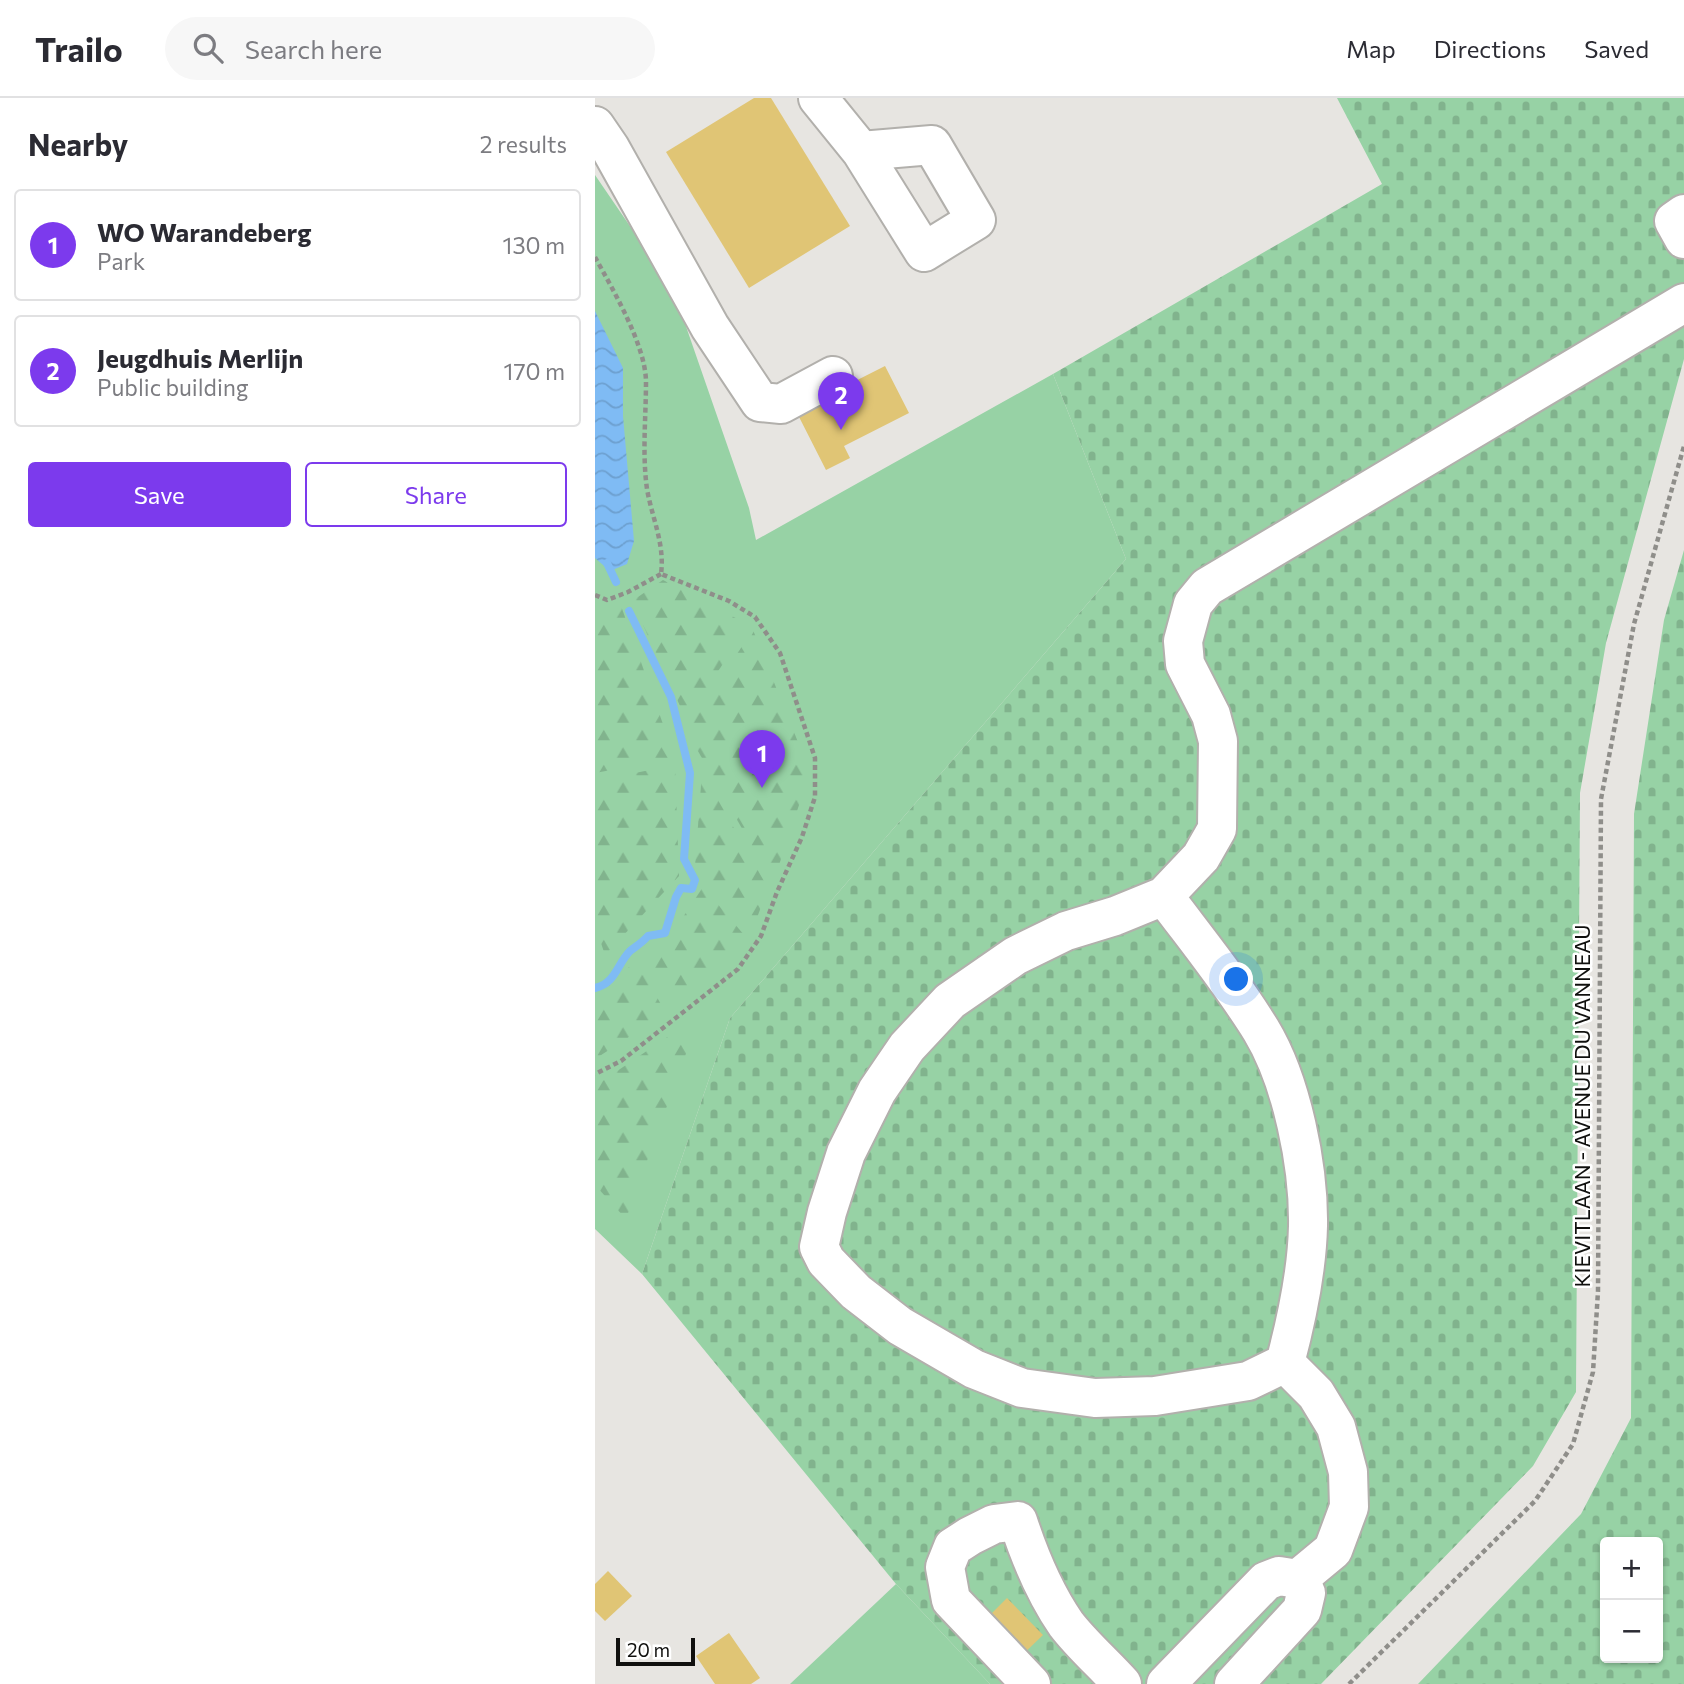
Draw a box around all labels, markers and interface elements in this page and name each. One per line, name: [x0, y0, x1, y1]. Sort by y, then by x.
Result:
search box: [165, 17, 655, 80]
text: Trailo: [35, 28, 123, 69]
icon: search: [189, 29, 227, 67]
text: Search here: [245, 33, 382, 64]
text: Map: [1346, 34, 1396, 63]
text: Directions: [1434, 34, 1546, 63]
text: Saved: [1584, 34, 1649, 63]
text: Nearby: [28, 125, 128, 162]
text: 2 results: [480, 130, 567, 158]
text: WO Warandeberg: [97, 216, 311, 247]
text: 1: [48, 231, 58, 259]
text: 130 m: [503, 231, 565, 259]
text: Park: [97, 247, 145, 275]
text: Jeugdhuis Merlijn: [97, 342, 303, 373]
text: 2: [46, 357, 60, 385]
text: 170 m: [504, 357, 565, 385]
pin: 2: [818, 372, 864, 430]
text: Public building: [97, 373, 248, 401]
button: Save: [28, 462, 291, 527]
button: Share: [305, 462, 567, 527]
pin: 1: [739, 730, 785, 788]
street label: KIEVITLAAN - AVENUE DU VANNEAU: [1569, 925, 1594, 1287]
your location: [1219, 962, 1253, 996]
map controls: [1600, 1537, 1663, 1663]
button: +: [1600, 1537, 1663, 1600]
button: −: [1600, 1600, 1663, 1663]
scale bar: [616, 1635, 695, 1667]
text: 20 m: [627, 1638, 670, 1661]

